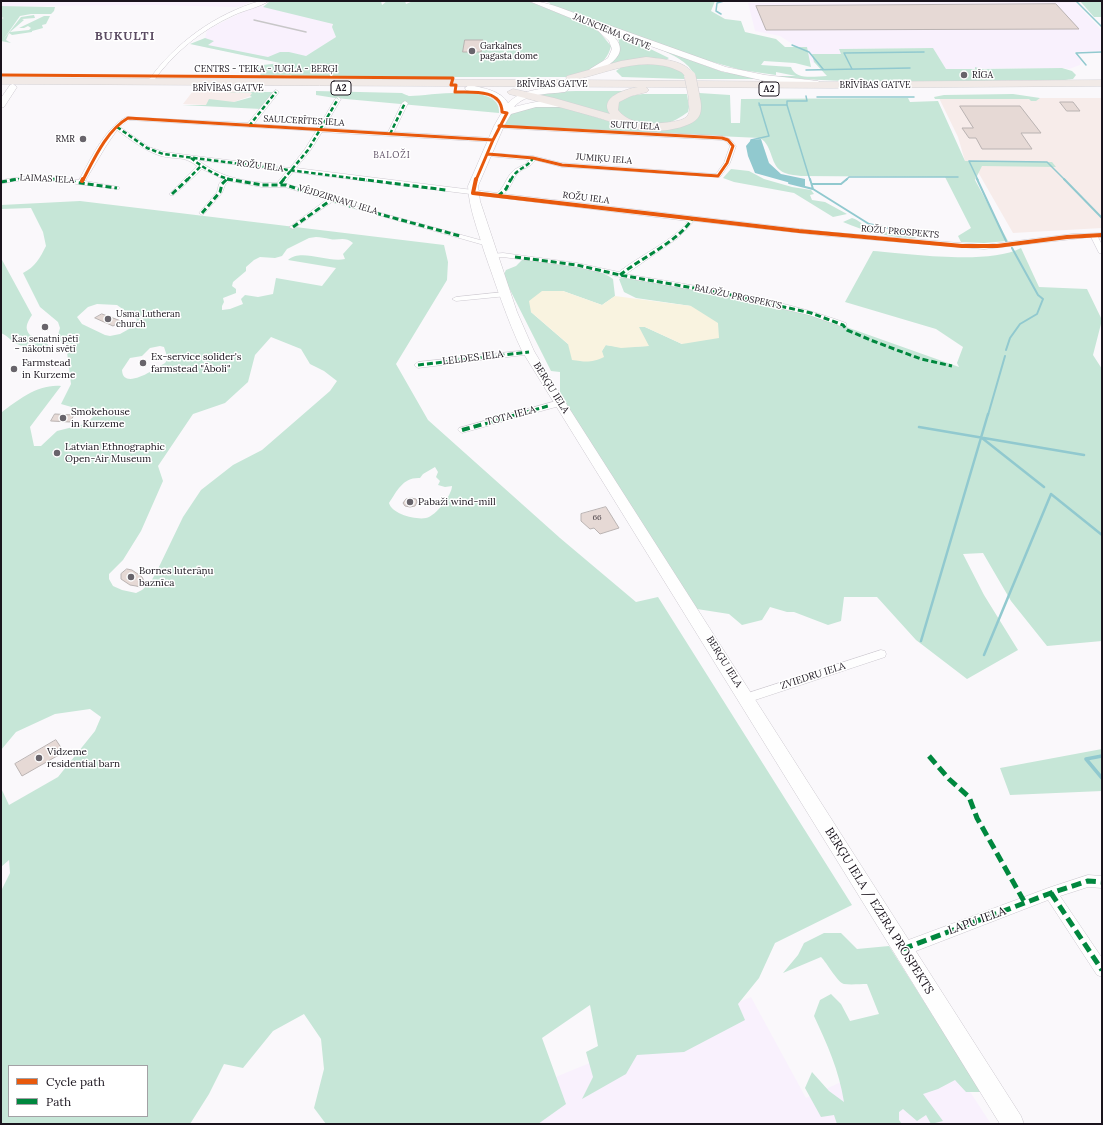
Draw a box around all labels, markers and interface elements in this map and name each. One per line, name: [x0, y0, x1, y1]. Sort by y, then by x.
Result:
street label: JAUNCIEMA GATVE: [571, 11, 653, 53]
district label: BUKULTI: [95, 30, 155, 44]
place label: Garkalnes pagasta dome: [480, 41, 538, 62]
marker: Garkalnes pagasta dome: [467, 46, 477, 56]
street label: CENTRS - TEIKA - JUGLA - BERĢI: [194, 64, 338, 74]
marker: RĪGA: [959, 70, 969, 80]
place label: RĪGA: [972, 70, 993, 80]
street label: BRĪVĪBAS GATVE: [516, 79, 588, 89]
street label: BRĪVĪBAS GATVE: [839, 80, 911, 90]
road number: A2: [331, 81, 351, 95]
road number: A2: [759, 82, 779, 96]
street label: BRĪVĪBAS GATVE: [192, 83, 264, 93]
street label: SAULCERĪTES IELA: [263, 113, 345, 129]
street label: SUITU IELA: [610, 119, 660, 133]
place label: RMR: [55, 134, 75, 144]
marker: RMR: [78, 134, 88, 144]
district label: BALOŽI: [373, 150, 411, 160]
street label: JUMIĶU IELA: [576, 152, 632, 166]
street label: ROŽU IELA: [236, 158, 284, 174]
street label: LAIMAS IELA: [19, 172, 75, 186]
street label: VĒJDZIRNAVU IELA: [297, 183, 379, 217]
street label: ROŽU IELA: [562, 190, 610, 206]
street label: ROŽU PROSPEKTS: [860, 223, 940, 241]
street label: BALOŽU PROSPEKTS: [693, 282, 783, 312]
place label: Usma Lutheran church: [116, 309, 180, 330]
marker: Usma Lutheran church: [103, 314, 113, 324]
marker: Kas senatni pētī – nākotni svētī: [40, 322, 50, 332]
place label: Kas senatni pētī – nākotni svētī: [12, 334, 78, 355]
street label: LELDES IELA: [442, 348, 504, 368]
place label: Ex-service solider's farmstead "Āboli": [151, 351, 241, 374]
place label: Farmstead in Kurzeme: [22, 357, 75, 380]
marker: Ex-service solider's farmstead "Āboli": [138, 358, 148, 368]
street label: BERĢU IELA: [530, 360, 572, 416]
marker: Farmstead in Kurzeme: [9, 364, 19, 374]
street label: TOTA IELA: [485, 404, 537, 428]
place label: Smokehouse in Kurzeme: [71, 406, 130, 430]
marker: Smokehouse in Kurzeme: [58, 413, 68, 423]
place label: Latvian Ethnographic Open-Air Museum: [65, 441, 165, 464]
marker: Latvian Ethnographic Open-Air Museum: [52, 448, 62, 458]
place label: Pabaži wind-mill: [418, 496, 496, 508]
marker: Pabaži wind-mill: [405, 497, 415, 507]
house number: 66: [592, 513, 602, 523]
place label: Bornes luterāņu baznīca: [139, 565, 214, 588]
marker: Bornes luterāņu baznīca: [126, 572, 136, 582]
street label: BERĢU IELA: [703, 634, 745, 690]
street label: ZVIEDRU IELA: [779, 660, 847, 692]
place label: Vidzeme residential barn: [47, 746, 120, 770]
marker: Vidzeme residential barn: [34, 753, 44, 763]
street label: BERĢU IELA / EZERA PROSPEKTS: [822, 825, 936, 997]
street label: LAPU IELA: [946, 904, 1008, 938]
legend: [8, 1065, 148, 1117]
text: Cycle path: [46, 1074, 105, 1089]
text: Path: [46, 1094, 71, 1109]

